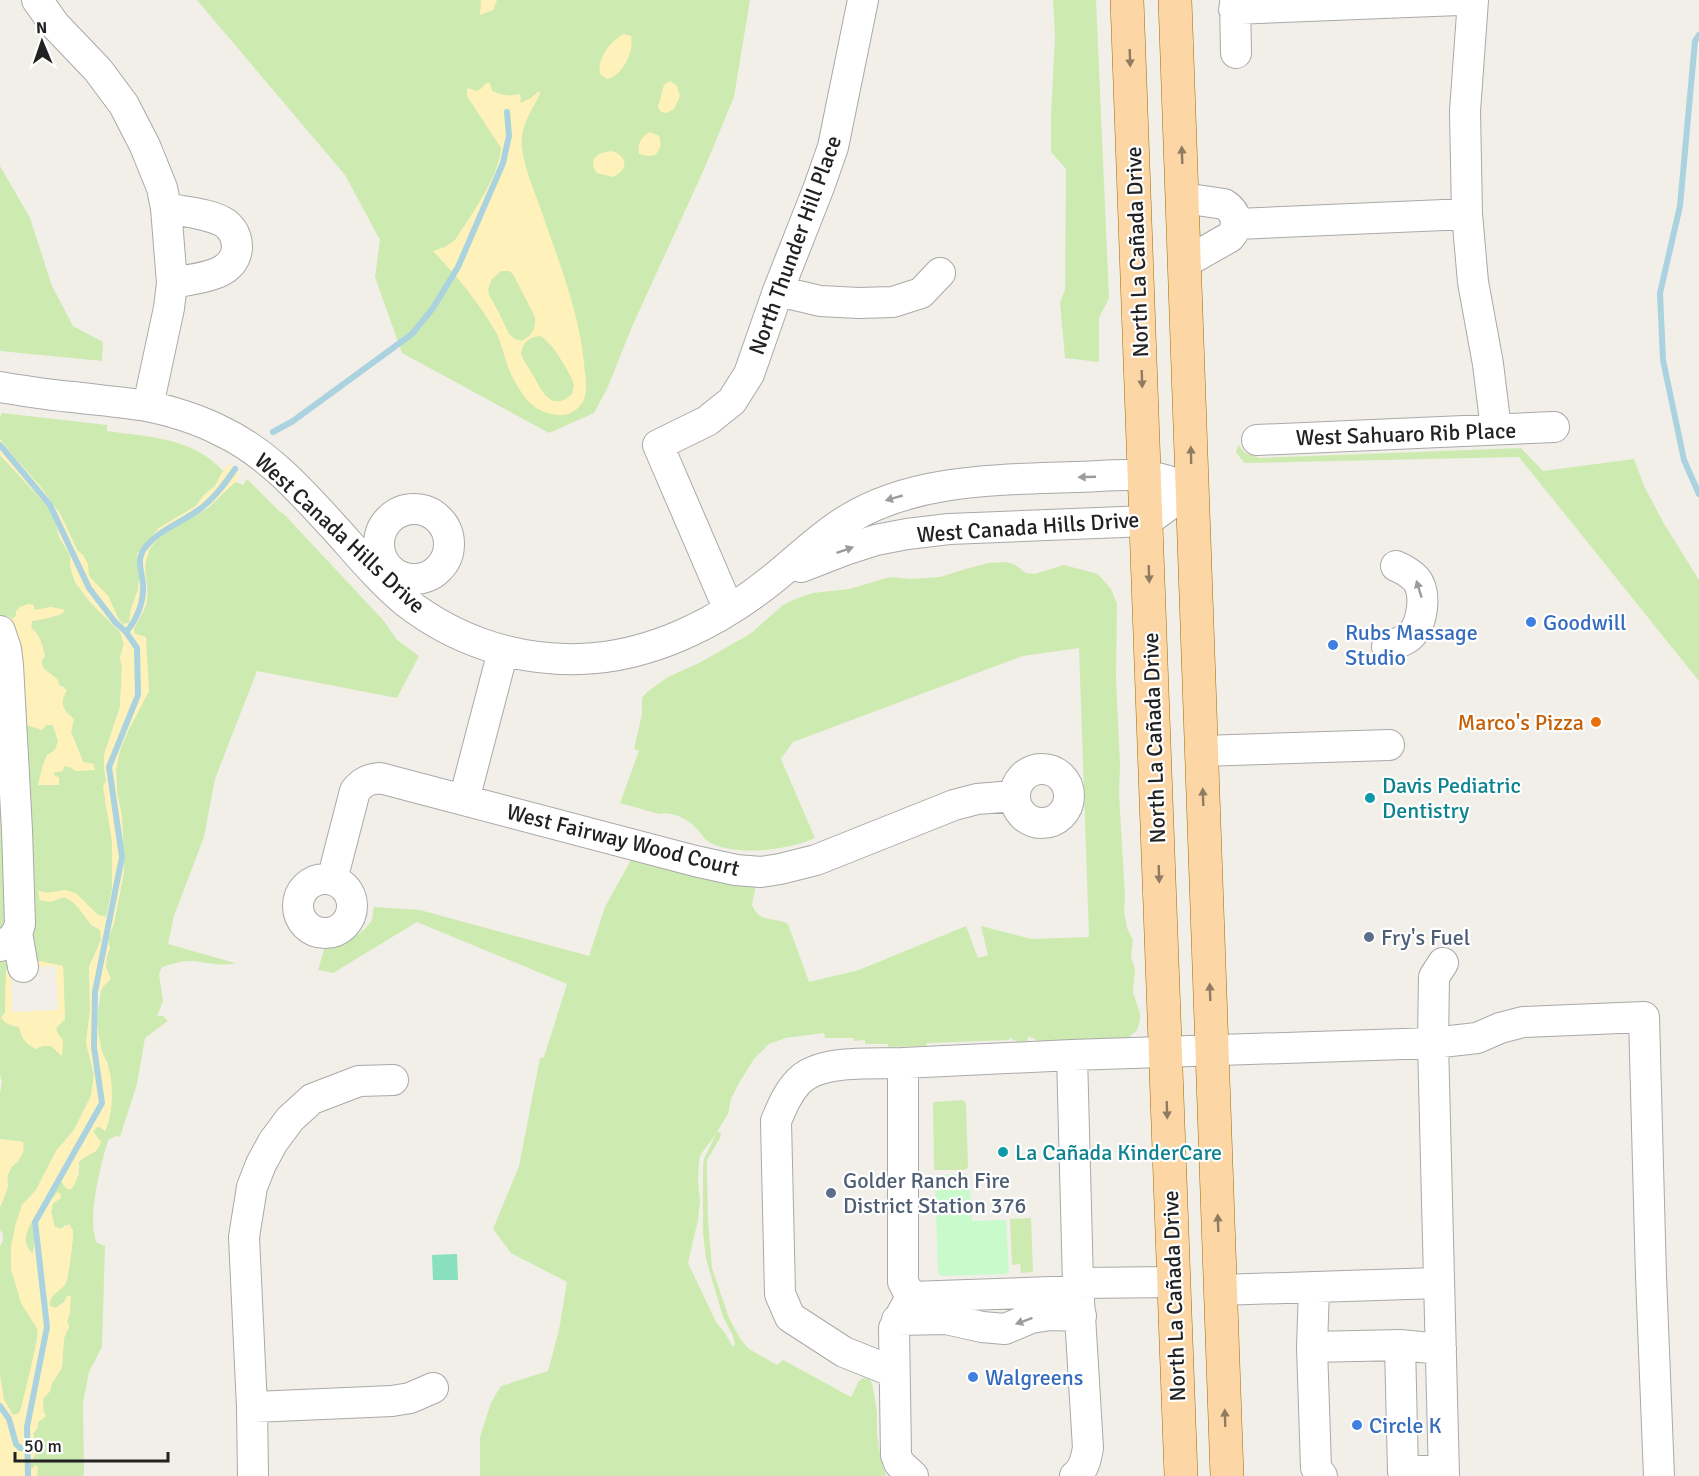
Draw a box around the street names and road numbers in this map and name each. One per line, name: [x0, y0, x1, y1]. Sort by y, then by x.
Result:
street label: North Thunder Hill Place: [743, 132, 847, 358]
street label: North La Cañada Drive: [1120, 146, 1154, 358]
street label: West Sahuaro Rib Place: [1295, 417, 1517, 451]
street label: West Canada Hills Drive: [249, 447, 431, 619]
street label: West Canada Hills Drive: [916, 506, 1140, 548]
street label: North La Cañada Drive: [1137, 632, 1171, 844]
street label: West Fairway Wood Court: [504, 798, 743, 882]
street label: North La Cañada Drive: [1157, 1190, 1191, 1402]

